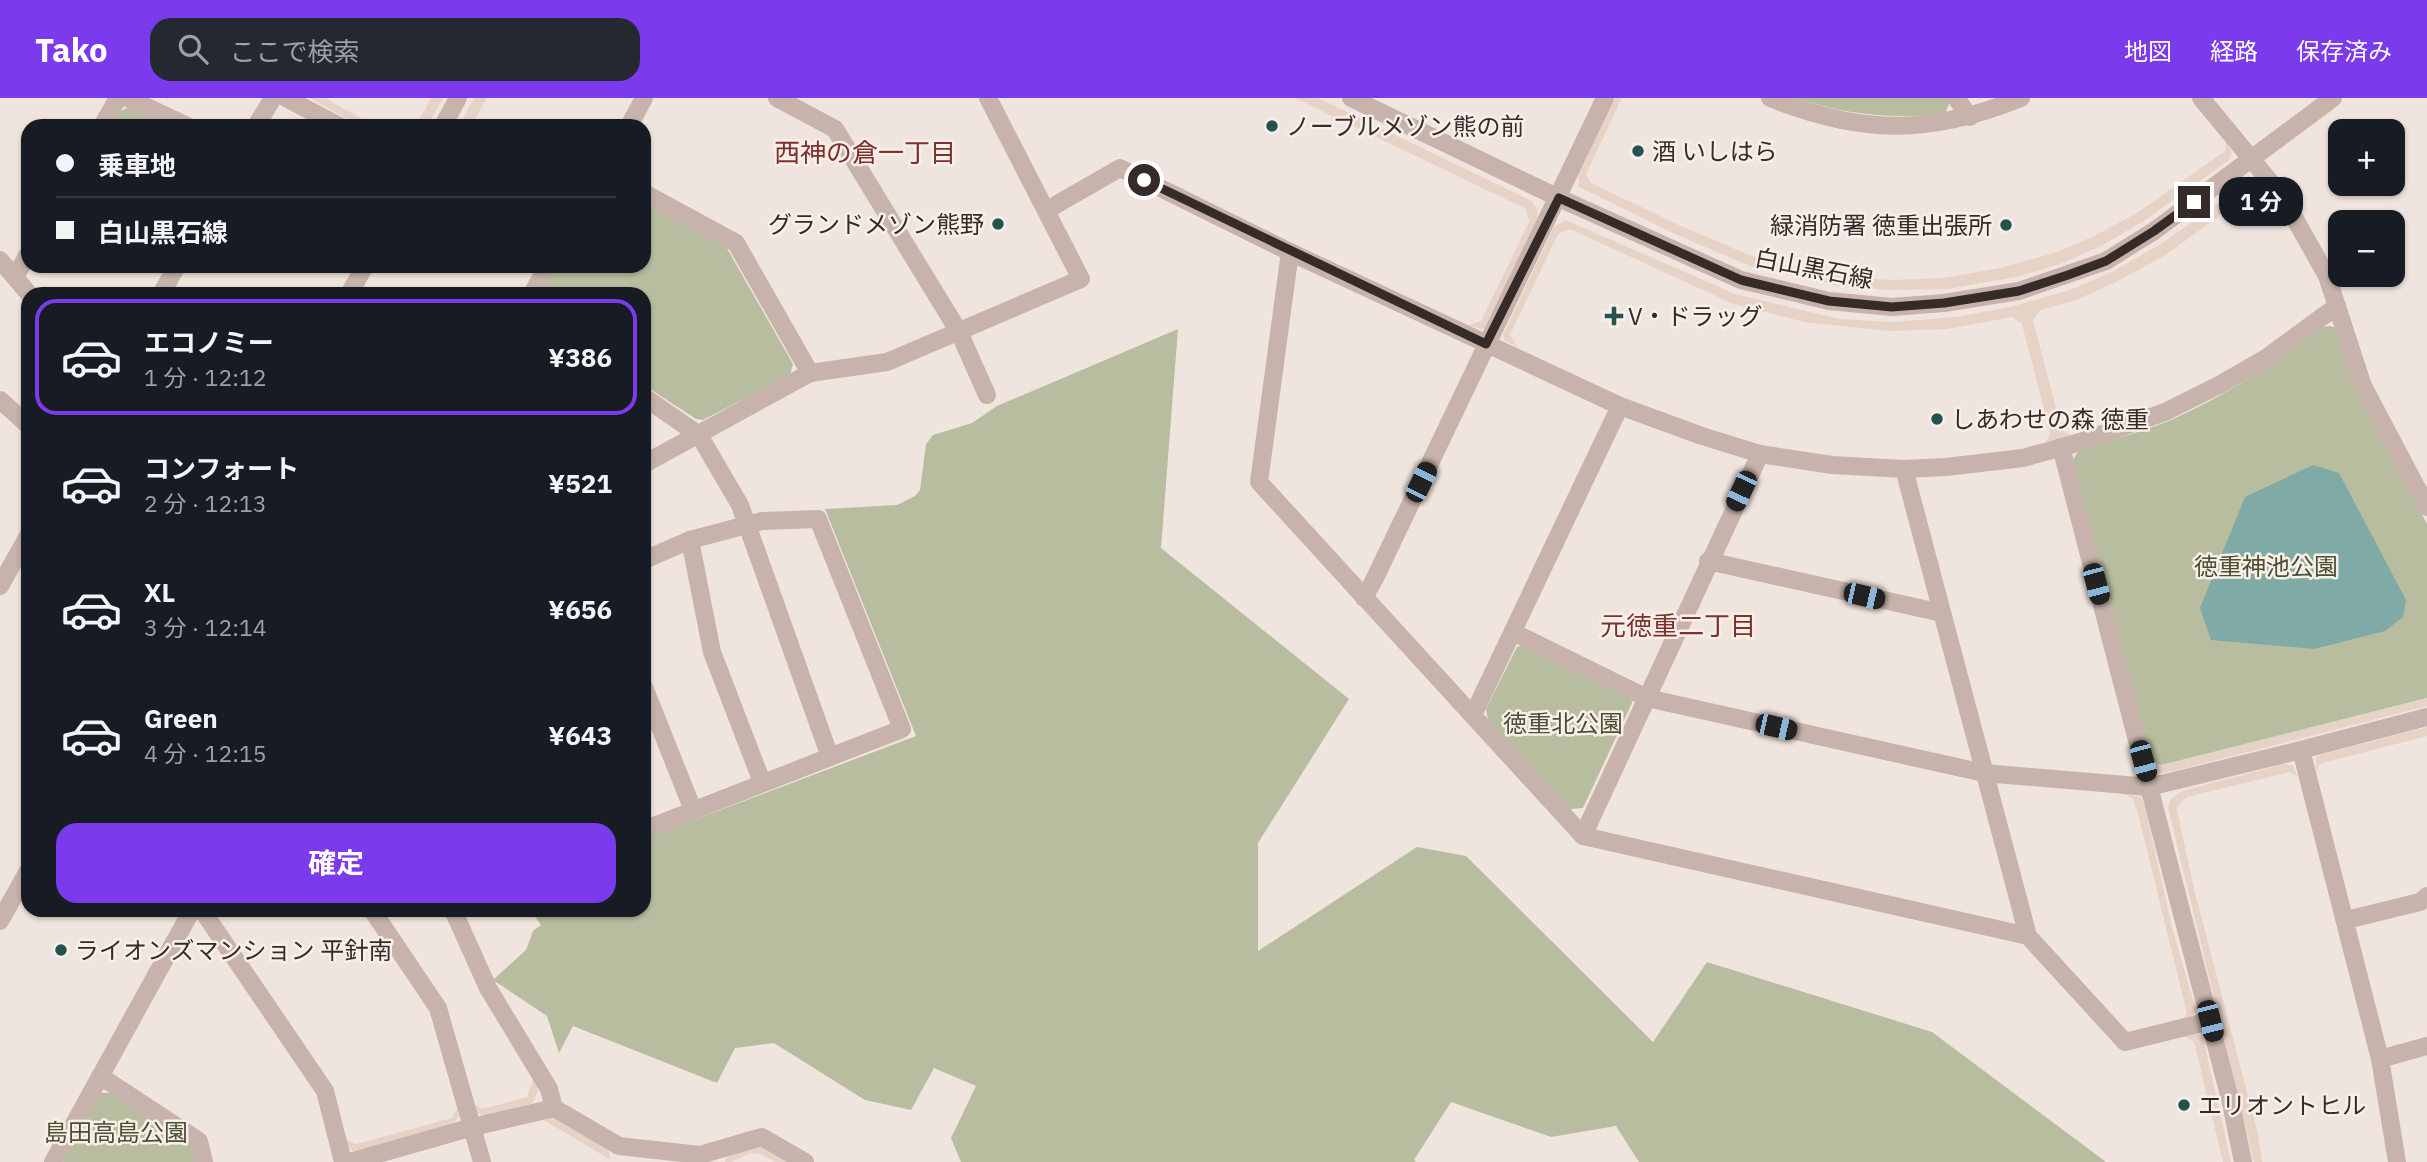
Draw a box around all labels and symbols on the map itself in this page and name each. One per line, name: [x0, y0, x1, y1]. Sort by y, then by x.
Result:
place label: ノーブルメゾン熊の前: [1286, 110, 1525, 142]
marker: ノーブルメゾン熊の前: [1264, 118, 1280, 134]
district label: 西神の倉一丁目: [774, 135, 956, 169]
place label: 酒 いしはら: [1652, 135, 1778, 167]
marker: 酒 いしはら: [1630, 143, 1646, 159]
route start: [1128, 164, 1160, 196]
callout: 1 分: [2218, 178, 2302, 226]
route end: [2178, 186, 2210, 218]
place label: グランドメゾン熊野: [768, 208, 984, 240]
place label: 緑消防署 徳重出張所: [1770, 209, 1992, 241]
marker: グランドメゾン熊野: [990, 216, 1006, 232]
marker: 緑消防署 徳重出張所: [1998, 217, 2014, 233]
street label: 白山黒石線: [1752, 241, 1876, 295]
place label: V・ドラッグ: [1628, 300, 1763, 332]
marker: V・ドラッグ: [1606, 308, 1622, 324]
place label: しあわせの森 徳重: [1951, 403, 2149, 435]
marker: しあわせの森 徳重: [1929, 411, 1945, 427]
car: [1403, 459, 1440, 505]
car: [1723, 468, 1760, 514]
park label: 徳重神池公園: [2194, 550, 2338, 582]
car: [2081, 561, 2112, 607]
car: [1842, 581, 1887, 611]
district label: 元徳重二丁目: [1600, 608, 1756, 642]
park label: 徳重北公園: [1503, 707, 1623, 739]
car: [1754, 712, 1799, 742]
car: [2128, 738, 2159, 784]
place label: ライオンズマンション 平針南: [75, 934, 392, 966]
marker: ライオンズマンション 平針南: [53, 942, 69, 958]
car: [2195, 998, 2226, 1044]
place label: エリオントヒル: [2198, 1089, 2366, 1121]
marker: エリオントヒル: [2176, 1097, 2192, 1113]
park label: 島田高島公園: [44, 1116, 188, 1148]

